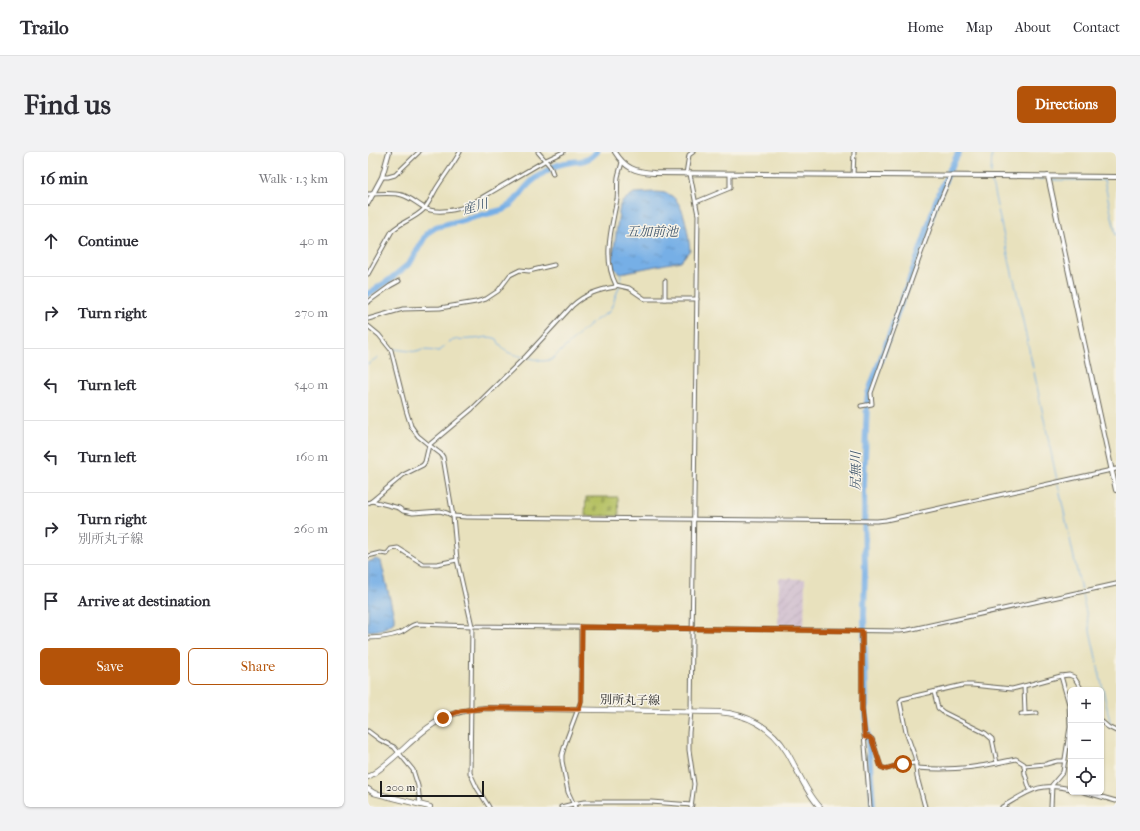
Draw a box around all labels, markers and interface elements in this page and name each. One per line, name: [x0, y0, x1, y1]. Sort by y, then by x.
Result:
text: Trailo: [20, 17, 69, 39]
text: Home: [907, 19, 944, 36]
text: Map: [966, 19, 993, 36]
text: About: [1015, 19, 1051, 36]
text: Contact: [1073, 19, 1120, 36]
button: Directions: [1017, 86, 1116, 123]
text: Find us: [24, 88, 111, 121]
text: 16 min: [40, 168, 88, 188]
text: Walk · 1.3 km: [259, 171, 328, 186]
water label: 産川: [461, 195, 492, 217]
water label: 五加前池: [626, 224, 680, 239]
icon: ahead: [40, 230, 62, 252]
text: Continue: [78, 232, 138, 250]
text: 40 m: [300, 233, 328, 248]
icon: right: [40, 302, 62, 324]
text: Turn right: [78, 304, 147, 322]
text: 270 m: [294, 305, 328, 320]
icon: left: [40, 374, 62, 396]
text: Turn left: [78, 376, 136, 394]
text: 540 m: [294, 377, 328, 392]
icon: left: [40, 446, 62, 468]
text: Turn left: [78, 448, 136, 466]
text: 160 m: [296, 449, 328, 464]
water label: 尻無川: [848, 449, 863, 491]
text: Turn right: [78, 510, 147, 528]
icon: right: [40, 518, 62, 540]
text: 260 m: [294, 521, 328, 536]
text: 別所丸子線: [78, 531, 143, 546]
icon: arrive: [40, 590, 62, 612]
text: Arrive at destination: [78, 592, 210, 610]
button: Save: [40, 648, 180, 685]
button: Share: [188, 648, 328, 685]
map controls: [1068, 687, 1104, 795]
button: +: [1068, 687, 1104, 723]
street label: 別所丸子線: [600, 692, 660, 708]
route end: [434, 709, 452, 727]
button: −: [1068, 723, 1104, 759]
route start: [894, 755, 912, 773]
button: locate: [1068, 759, 1104, 795]
scale bar: [380, 779, 484, 798]
text: 200 m: [386, 781, 415, 794]

